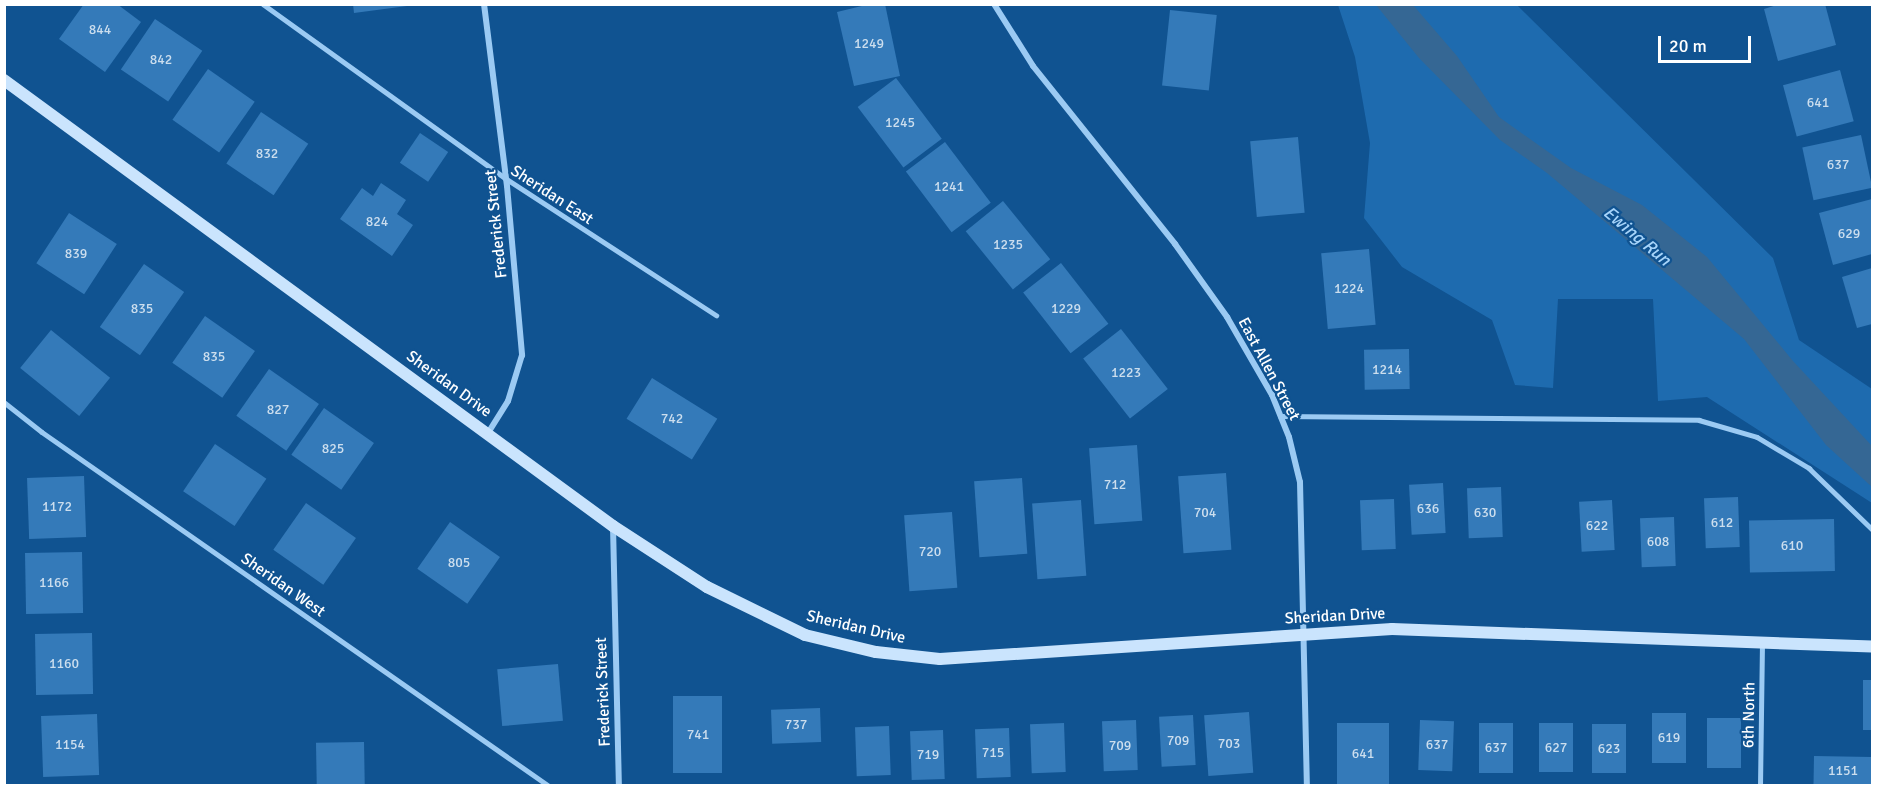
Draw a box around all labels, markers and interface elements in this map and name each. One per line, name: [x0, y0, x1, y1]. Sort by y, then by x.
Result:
house number: 844: [89, 22, 111, 38]
scale bar: [1661, 24, 1754, 62]
text: 20 m: [1669, 35, 1707, 57]
house number: 1249: [854, 36, 884, 52]
house number: 842: [150, 52, 172, 68]
house number: 641: [1807, 95, 1829, 111]
house number: 1245: [885, 115, 915, 131]
house number: 832: [256, 146, 278, 162]
house number: 637: [1827, 157, 1849, 173]
street label: Sheridan East: [507, 161, 597, 229]
street label: Frederick Street: [481, 169, 511, 279]
house number: 1241: [934, 179, 964, 195]
water label: Ewing Run: [1599, 202, 1675, 270]
house number: 824: [366, 214, 388, 230]
house number: 629: [1838, 226, 1860, 242]
house number: 1235: [993, 237, 1023, 253]
house number: 839: [65, 246, 87, 262]
house number: 1224: [1334, 281, 1364, 297]
house number: 835: [131, 301, 153, 317]
house number: 1229: [1051, 301, 1081, 317]
street label: East Allen Street: [1234, 314, 1304, 424]
street label: Sheridan Drive: [403, 347, 495, 421]
house number: 835: [203, 349, 225, 365]
house number: 1214: [1372, 362, 1402, 378]
house number: 1223: [1111, 365, 1141, 381]
house number: 827: [267, 402, 289, 418]
house number: 742: [661, 411, 683, 427]
house number: 825: [322, 441, 344, 457]
house number: 712: [1104, 477, 1126, 493]
house number: 1172: [42, 499, 72, 515]
house number: 636: [1417, 501, 1439, 517]
house number: 704: [1194, 505, 1216, 521]
house number: 630: [1474, 505, 1496, 521]
house number: 612: [1711, 515, 1733, 531]
house number: 622: [1586, 518, 1608, 534]
house number: 608: [1647, 534, 1669, 550]
house number: 610: [1781, 538, 1803, 554]
house number: 720: [919, 544, 941, 560]
street label: Sheridan West: [237, 549, 329, 621]
house number: 805: [448, 555, 470, 571]
house number: 1166: [39, 575, 69, 591]
street label: Sheridan Drive: [1284, 604, 1386, 628]
street label: Sheridan Drive: [805, 606, 907, 648]
street label: Frederick Street: [591, 637, 615, 747]
house number: 1160: [49, 656, 79, 672]
street label: 6th North: [1739, 682, 1759, 748]
house number: 737: [785, 717, 807, 733]
house number: 741: [687, 727, 709, 743]
house number: 619: [1658, 730, 1680, 746]
house number: 709: [1167, 733, 1189, 749]
house number: 703: [1218, 736, 1240, 752]
house number: 1154: [55, 737, 85, 753]
house number: 637: [1426, 737, 1448, 753]
house number: 709: [1109, 738, 1131, 754]
house number: 637: [1485, 740, 1507, 756]
house number: 627: [1545, 740, 1567, 756]
house number: 623: [1598, 741, 1620, 757]
house number: 715: [982, 745, 1004, 761]
house number: 641: [1352, 746, 1374, 762]
house number: 719: [917, 747, 939, 763]
house number: 1151: [1828, 763, 1858, 779]

